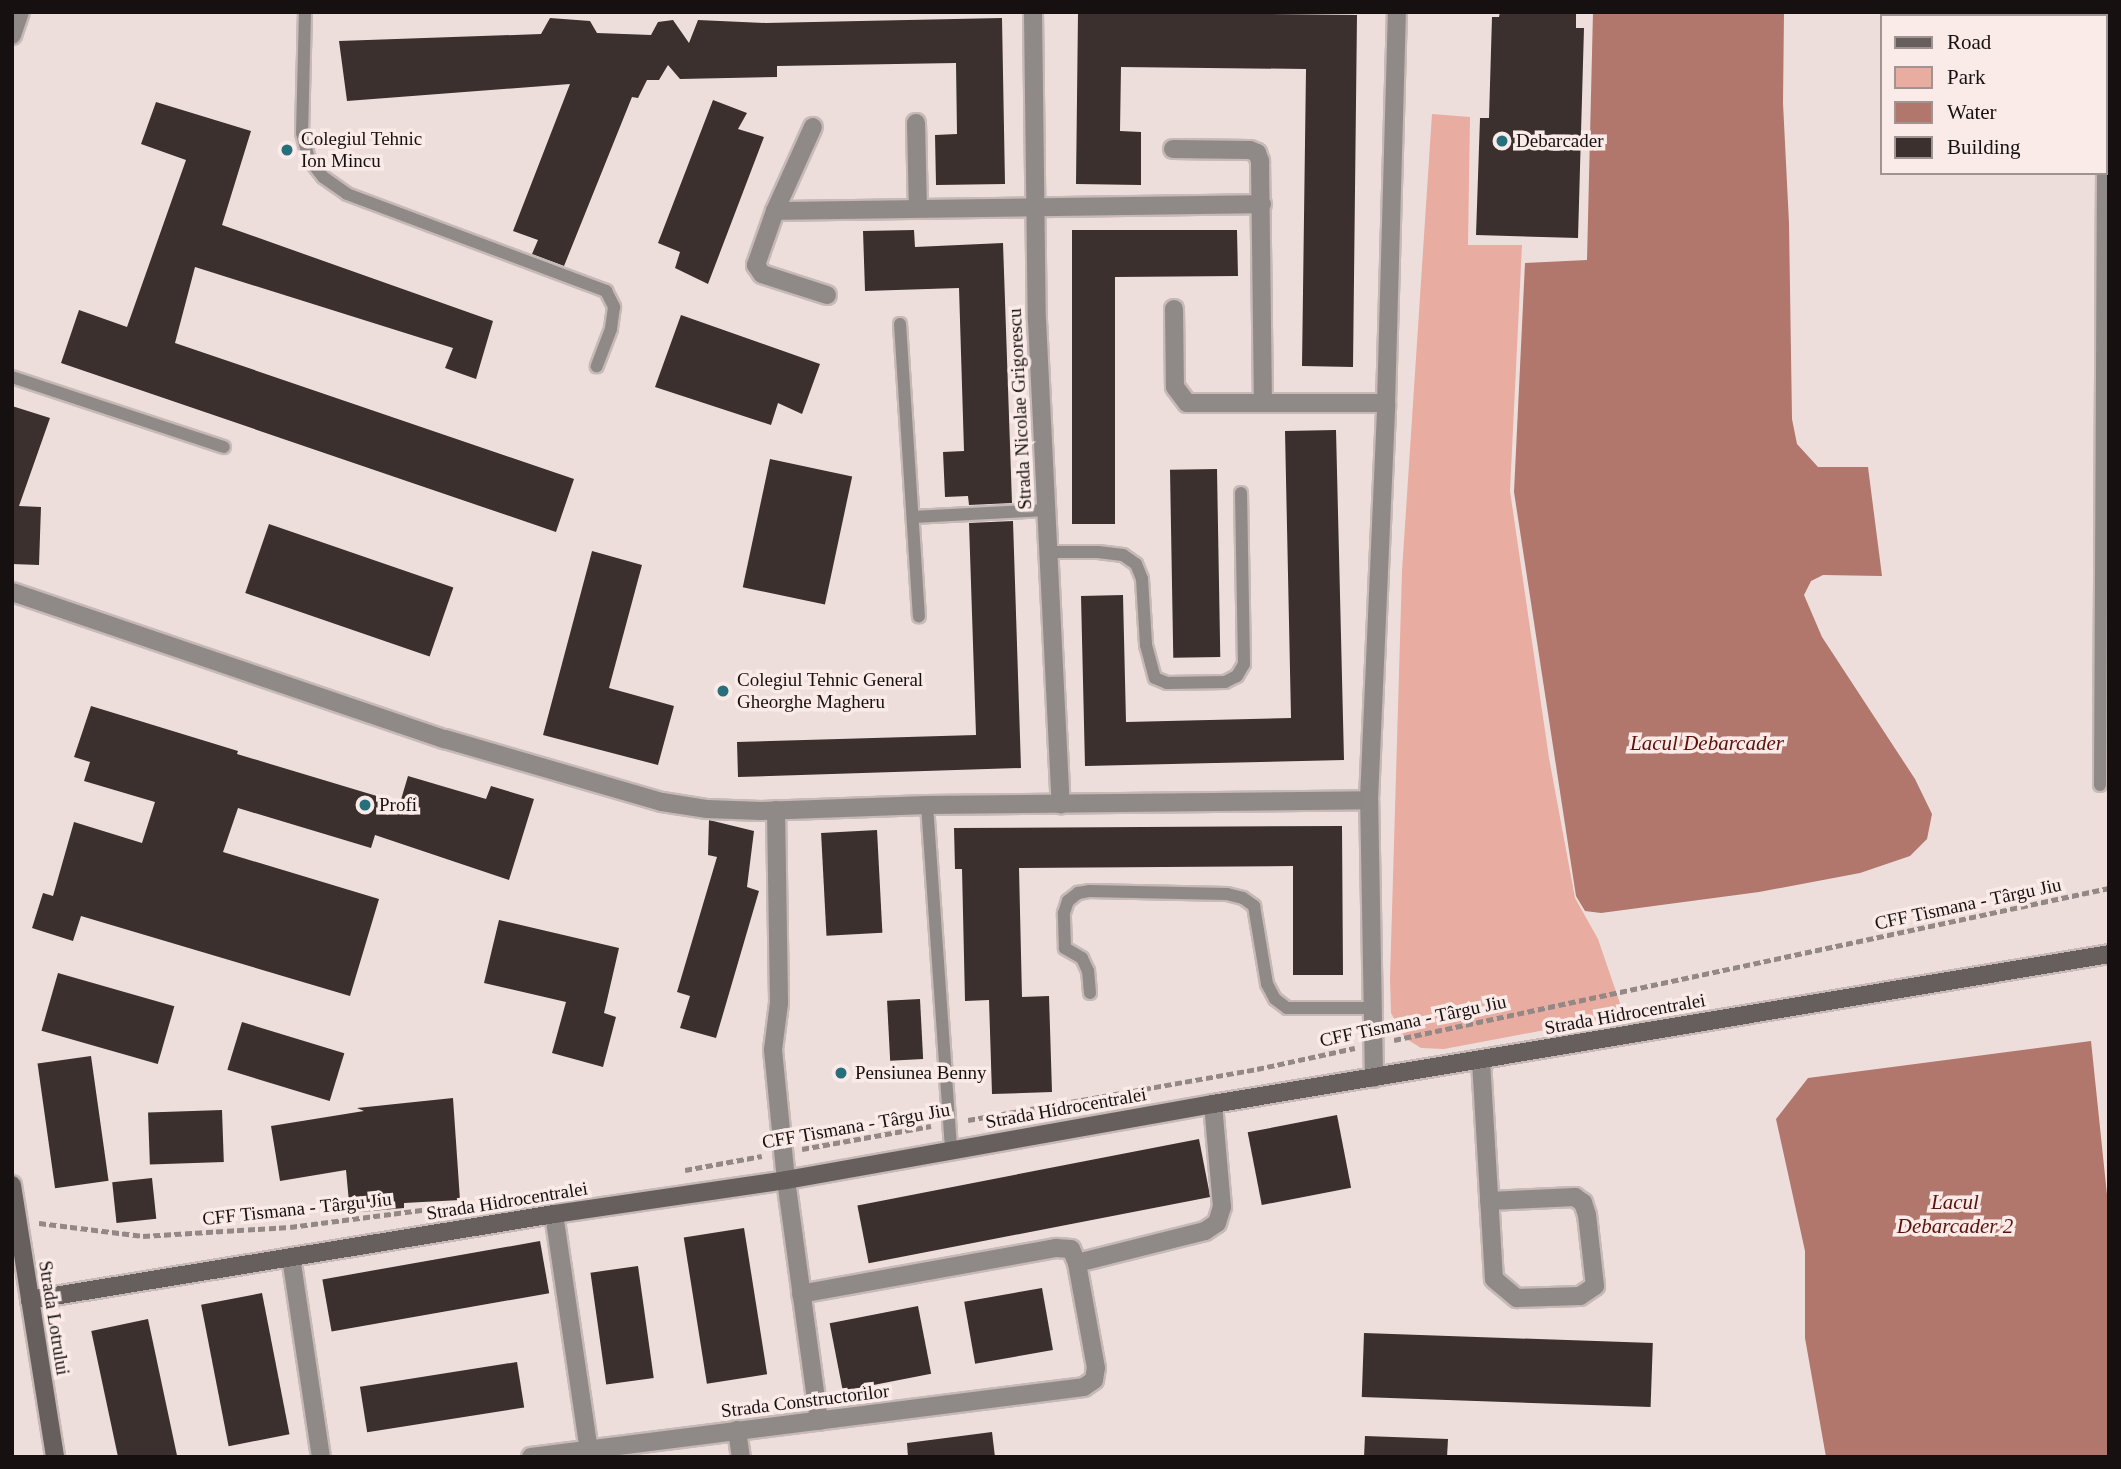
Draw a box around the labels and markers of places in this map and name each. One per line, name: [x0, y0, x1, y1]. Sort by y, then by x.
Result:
place label: Colegiul Tehnic Ion Mincu: [301, 128, 423, 172]
place label: Debarcader: [1516, 130, 1604, 152]
marker: Debarcader: [1494, 133, 1510, 149]
marker: Colegiul Tehnic Ion Mincu: [279, 142, 295, 158]
place label: Colegiul Tehnic General Gheorghe Magheru: [737, 669, 923, 713]
marker: Colegiul Tehnic General Gheorghe Magheru: [715, 683, 731, 699]
place label: Profi: [379, 794, 417, 816]
marker: Profi: [357, 797, 373, 813]
place label: Pensiunea Benny: [855, 1062, 986, 1084]
marker: Pensiunea Benny: [833, 1065, 849, 1081]

